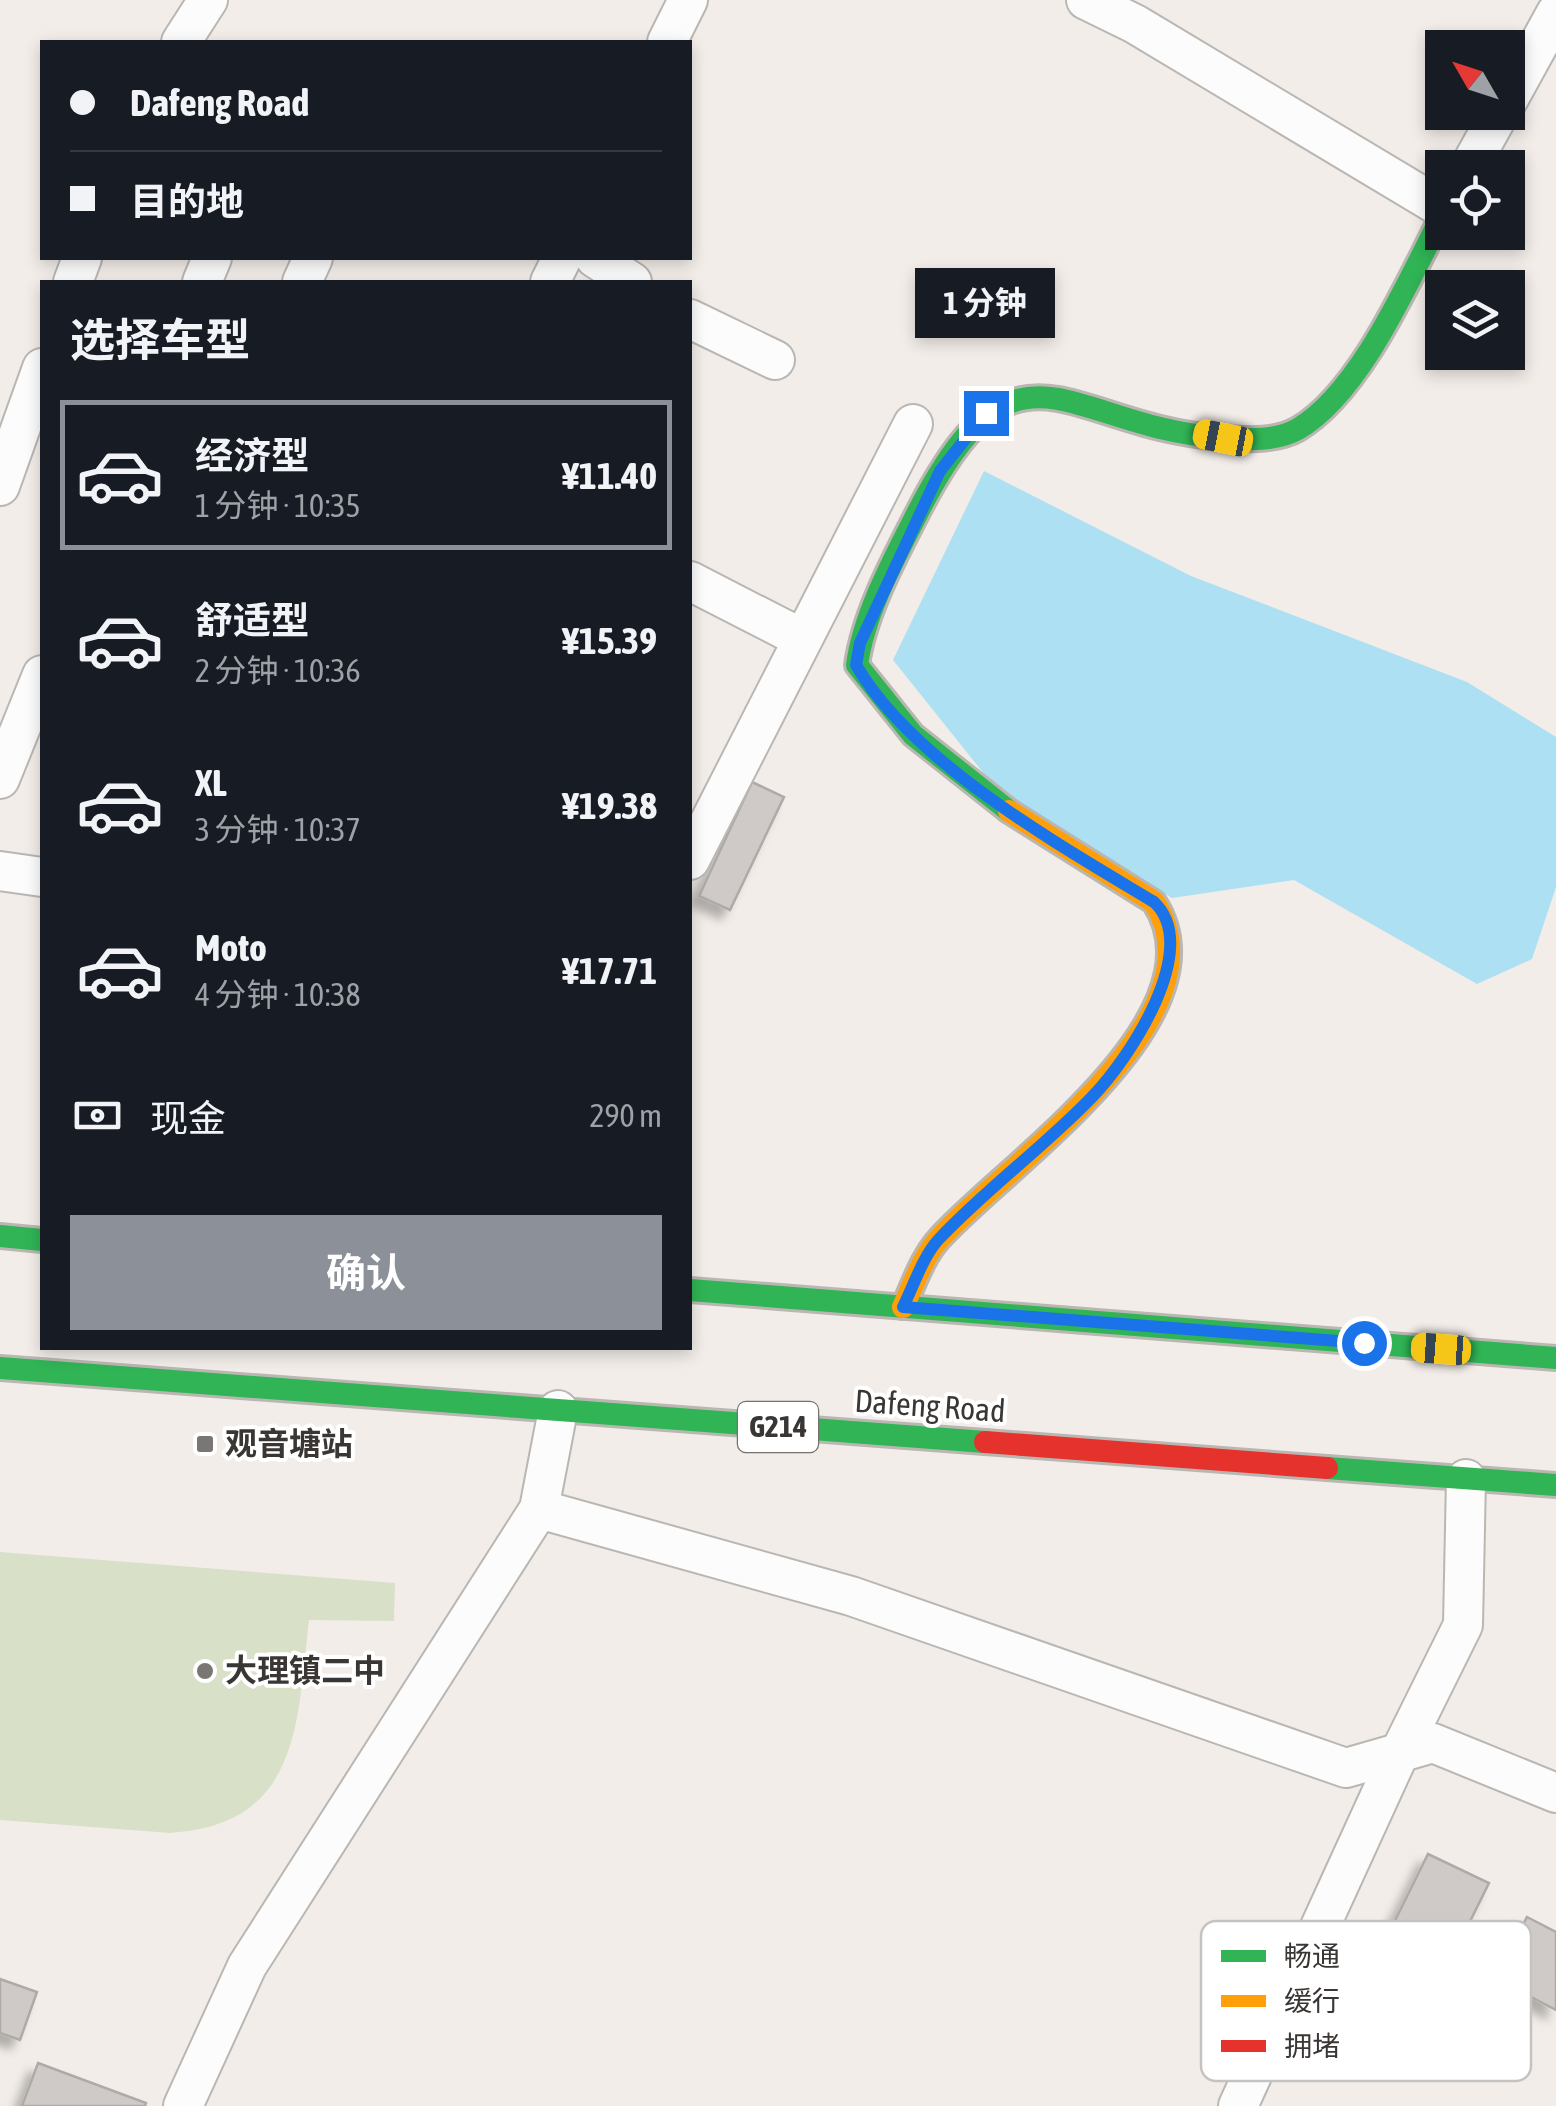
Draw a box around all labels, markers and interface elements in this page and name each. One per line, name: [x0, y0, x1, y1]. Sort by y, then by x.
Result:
north arrow: [1425, 30, 1525, 130]
map controls: [1425, 30, 1525, 370]
text: Dafeng Road: [130, 81, 309, 124]
button: locate: [1425, 150, 1525, 250]
text: 目的地: [130, 180, 244, 223]
callout: 1 分钟: [916, 268, 1056, 338]
button: layers: [1425, 270, 1525, 370]
text: 1 分钟: [943, 284, 1027, 321]
text: 选择车型: [70, 314, 250, 366]
route end: [964, 391, 1009, 436]
car: [1191, 418, 1255, 458]
icon: car: [75, 430, 165, 520]
text: 经济型: [195, 434, 309, 477]
text: ¥11.40: [562, 454, 657, 497]
text: 1 分钟 · 10:35: [195, 487, 361, 524]
icon: car: [75, 595, 165, 685]
text: 舒适型: [195, 599, 309, 642]
text: ¥15.39: [562, 619, 657, 662]
text: 2 分钟 · 10:36: [195, 652, 361, 689]
icon: car: [75, 760, 165, 850]
text: XL: [195, 761, 227, 804]
text: ¥19.38: [562, 784, 657, 827]
text: 3 分钟 · 10:37: [195, 811, 361, 848]
icon: car: [75, 925, 165, 1015]
text: Moto: [195, 926, 267, 969]
text: ¥17.71: [562, 949, 657, 992]
text: 4 分钟 · 10:38: [195, 976, 361, 1013]
icon: cash: [70, 1088, 125, 1143]
text: 现金: [150, 1097, 226, 1140]
text: 290 m: [589, 1097, 662, 1134]
button: 确认: [70, 1215, 662, 1330]
route start: [1342, 1321, 1387, 1366]
car: [1410, 1332, 1472, 1366]
street label: Dafeng Road: [853, 1382, 1007, 1429]
road number: G214: [738, 1402, 818, 1452]
place label: 观音塘站: [225, 1425, 353, 1462]
marker: 观音塘站: [194, 1433, 216, 1455]
place label: 大理镇二中: [225, 1652, 385, 1689]
marker: 大理镇二中: [194, 1660, 216, 1682]
legend: [1201, 1921, 1531, 2081]
text: 畅通: [1284, 1940, 1340, 1972]
text: 缓行: [1284, 1985, 1340, 2017]
text: 拥堵: [1284, 2030, 1340, 2062]

